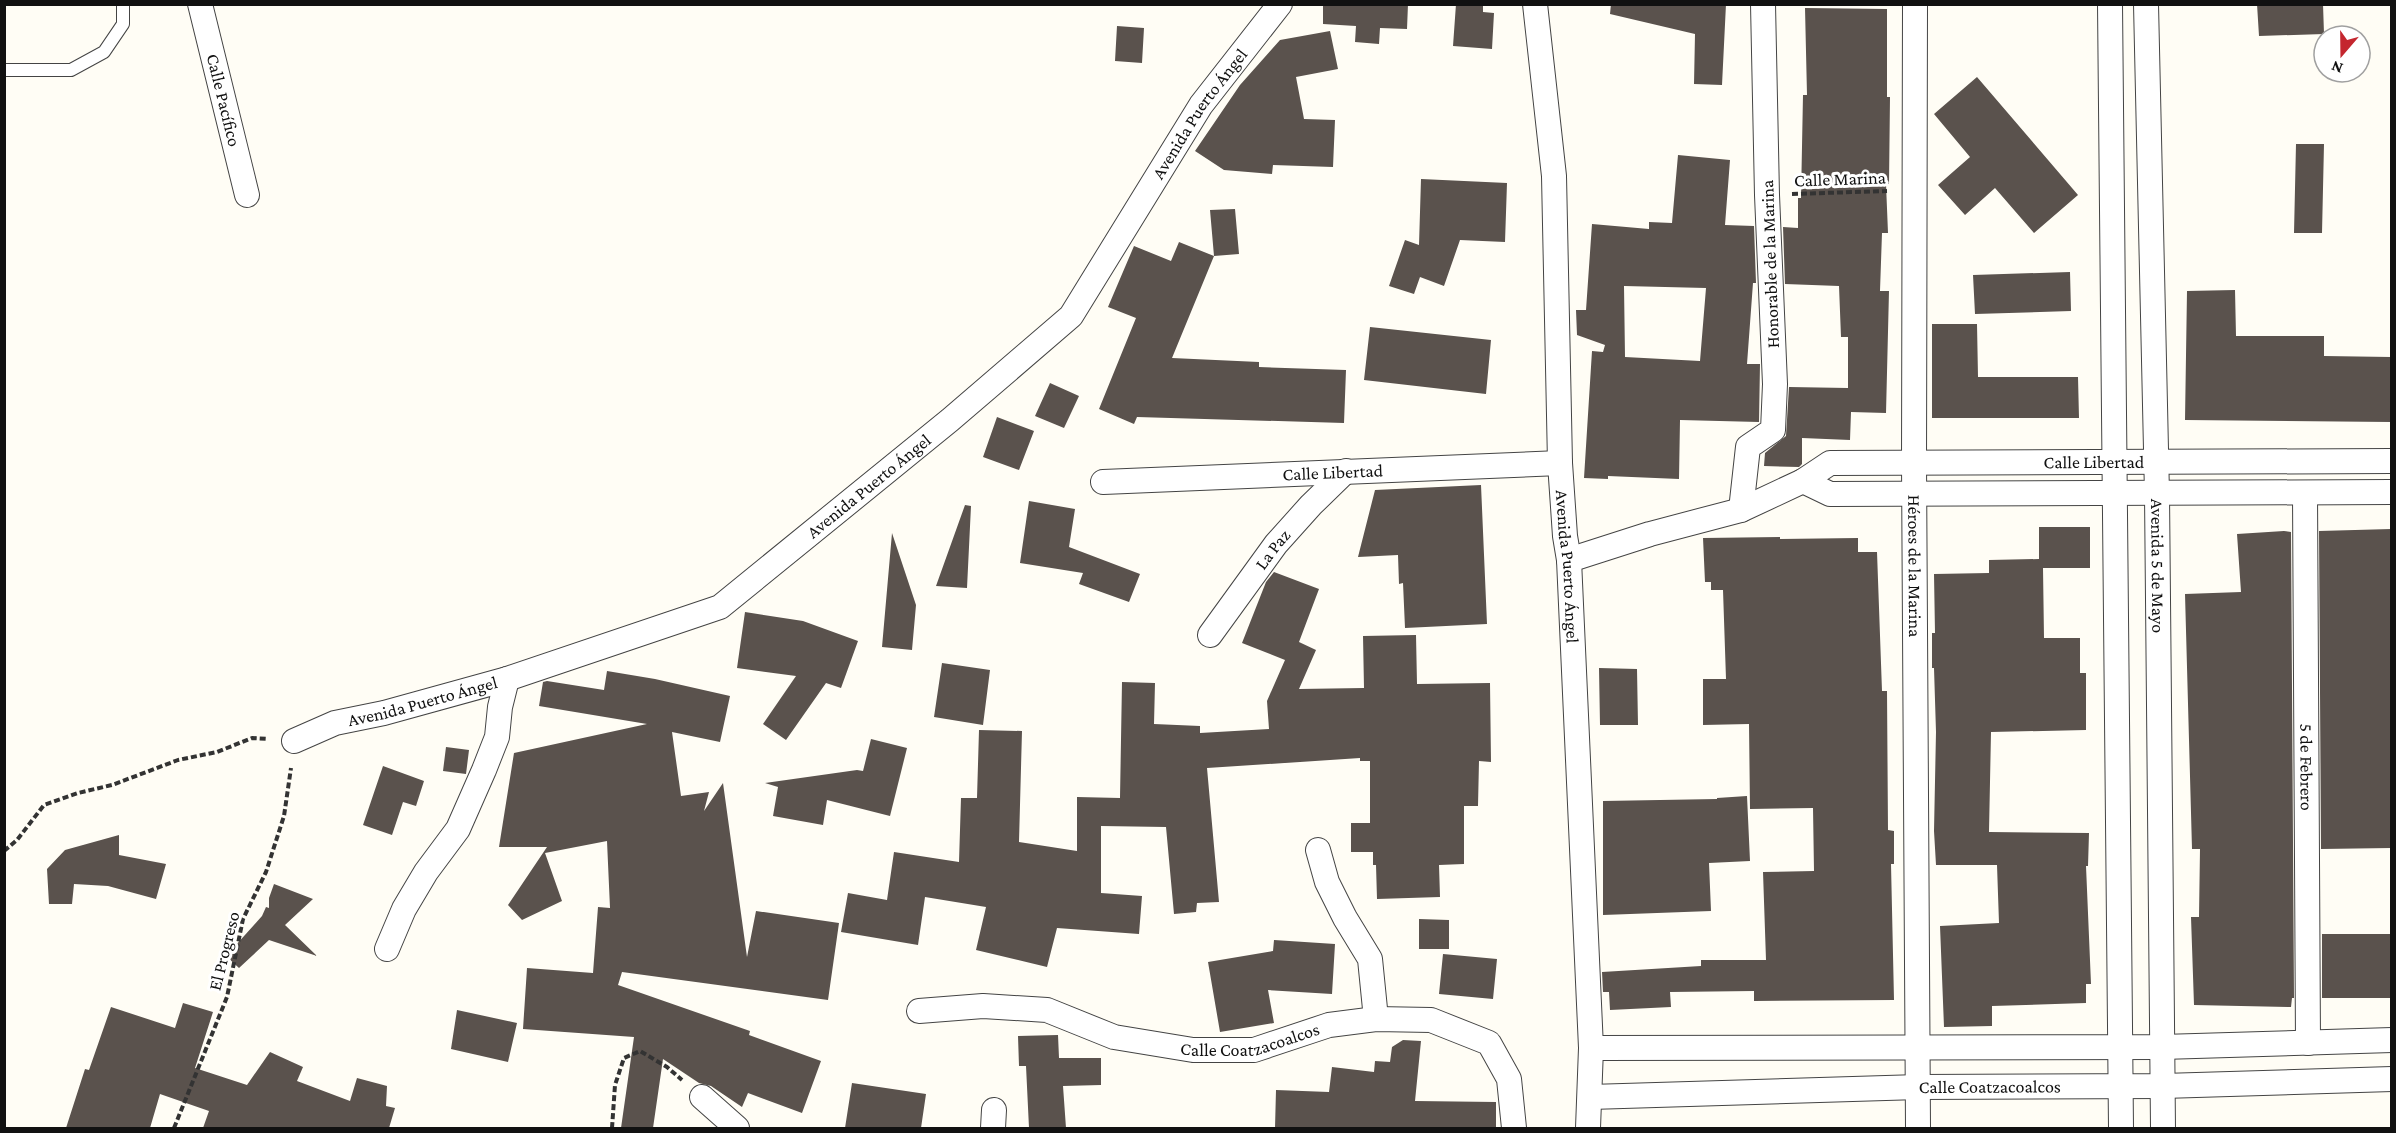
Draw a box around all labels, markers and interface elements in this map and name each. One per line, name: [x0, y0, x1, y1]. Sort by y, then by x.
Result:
north arrow: [2312, 24, 2372, 84]
street label: Avenida Puerto Ángel: [1148, 44, 1251, 183]
street label: Calle Pacífico: [203, 52, 245, 149]
text: N: [2329, 58, 2345, 77]
street label: Calle Marina: [1794, 167, 1886, 191]
street label: Honorable de la Marina: [1757, 179, 1783, 349]
street label: Avenida Puerto Ángel: [803, 430, 935, 542]
street label: Calle Libertad: [2044, 452, 2145, 472]
street label: Calle Libertad: [1282, 460, 1384, 485]
street label: Avenida Puerto Ángel: [1552, 489, 1583, 644]
street label: Héroes de la Marina: [1904, 495, 1925, 637]
street label: Avenida 5 de Mayo: [2147, 499, 2168, 633]
street label: La Paz: [1251, 525, 1295, 573]
street label: Avenida Puerto Ángel: [346, 672, 500, 730]
street label: 5 de Febrero: [2296, 723, 2317, 811]
street label: El Progreso: [205, 909, 243, 992]
street label: Calle Coatzacoalcos: [1179, 1019, 1322, 1060]
street label: Calle Coatzacoalcos: [1919, 1076, 2061, 1097]

